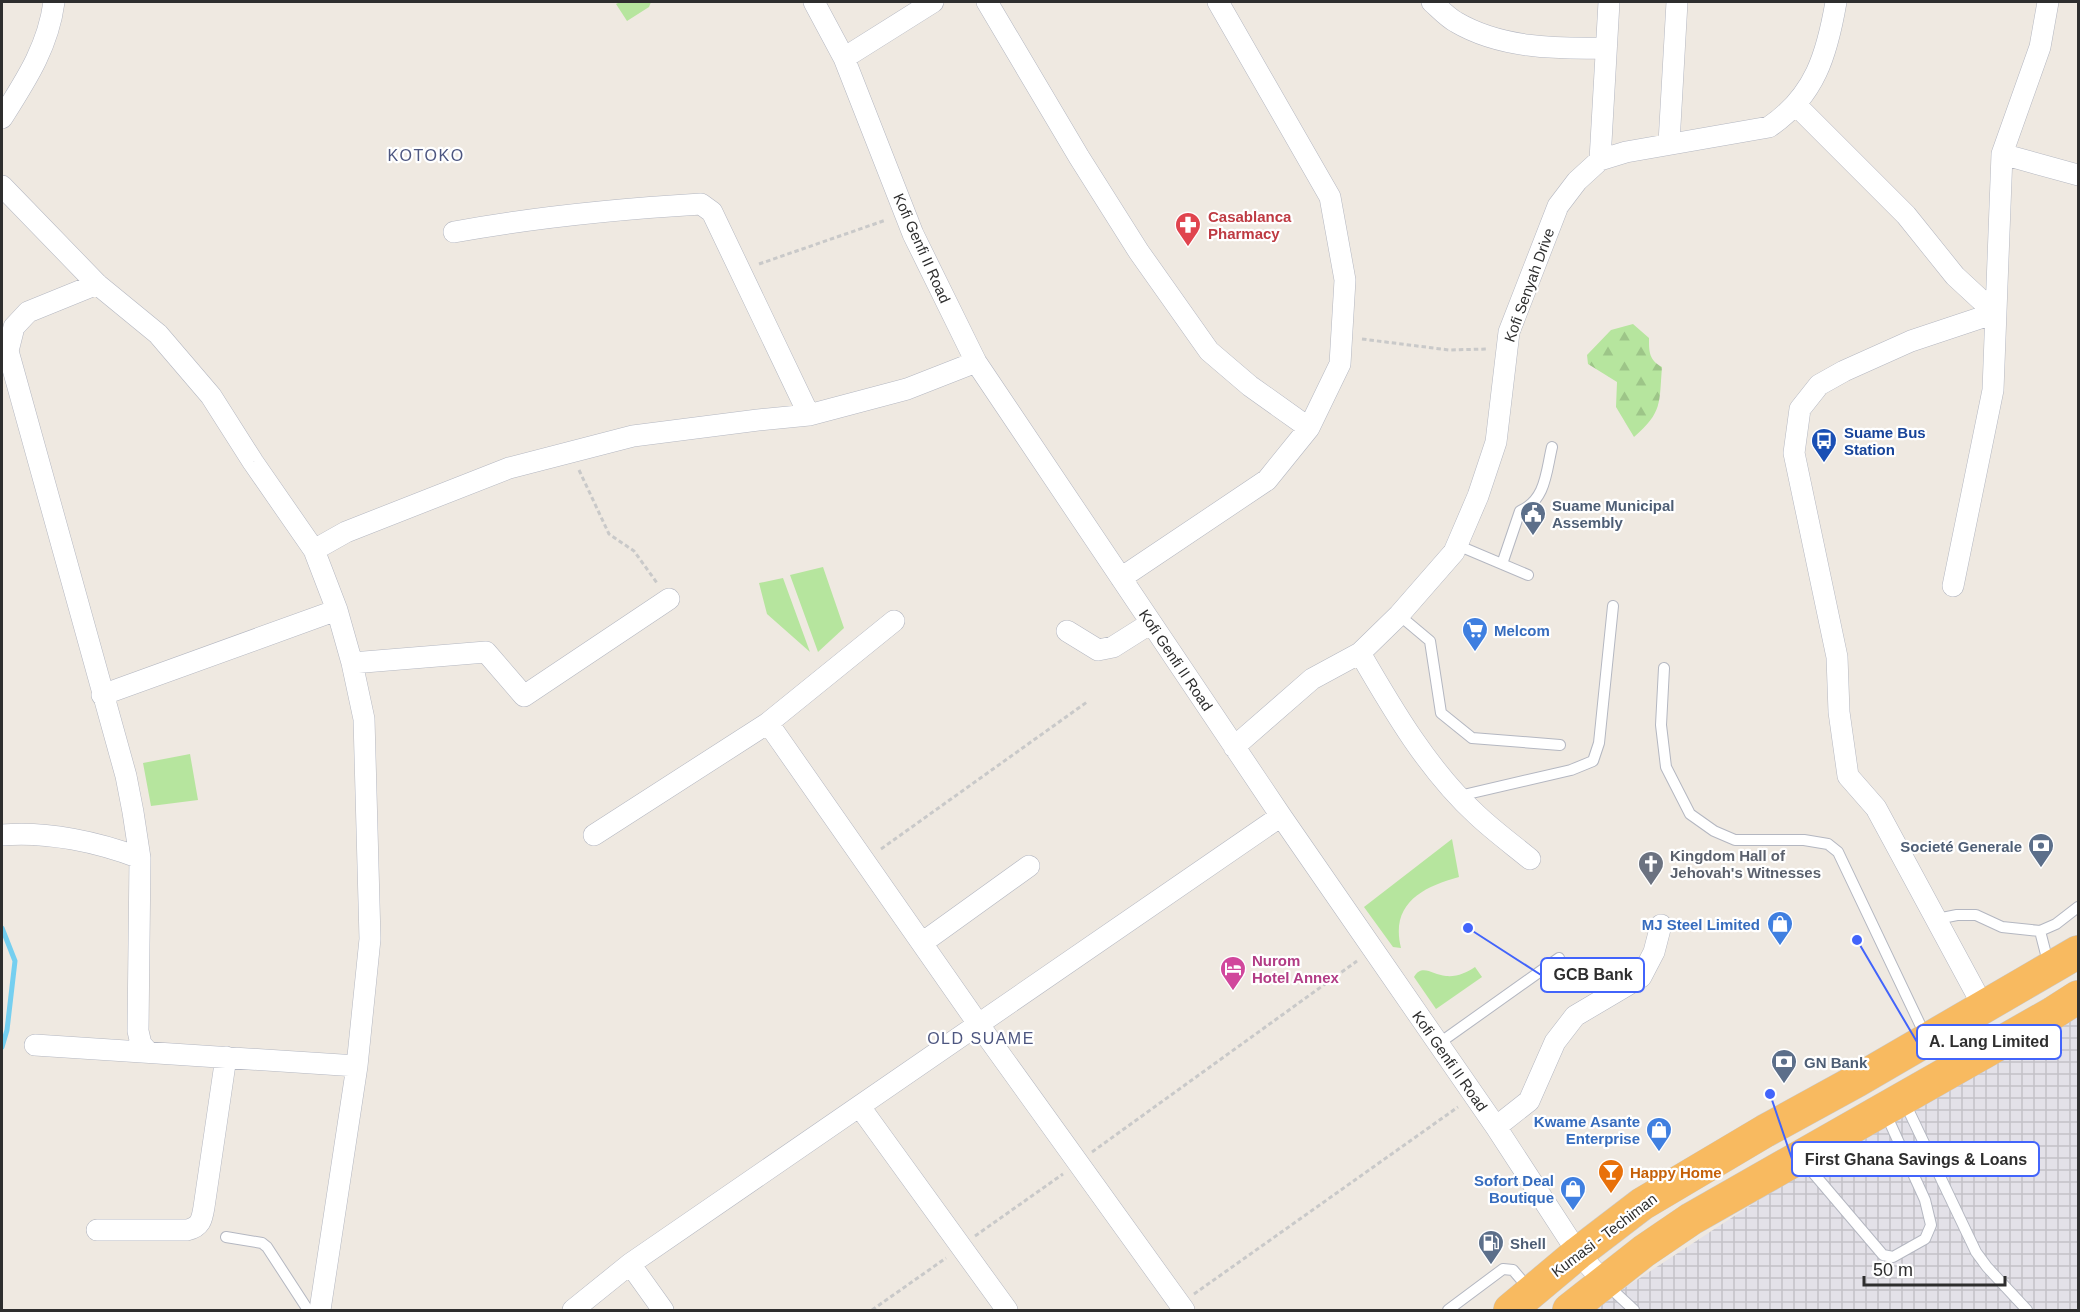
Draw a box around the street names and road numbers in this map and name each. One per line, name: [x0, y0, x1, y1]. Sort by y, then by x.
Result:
street label: Kofi Genfi II Road: [890, 190, 954, 306]
street label: Kofi Senyah Drive: [1500, 226, 1558, 344]
street label: Kofi Genfi II Road: [1136, 606, 1216, 714]
street label: Kofi Genfi II Road: [1409, 1008, 1491, 1114]
street label: Kumasi - Techiman: [1548, 1190, 1660, 1280]

